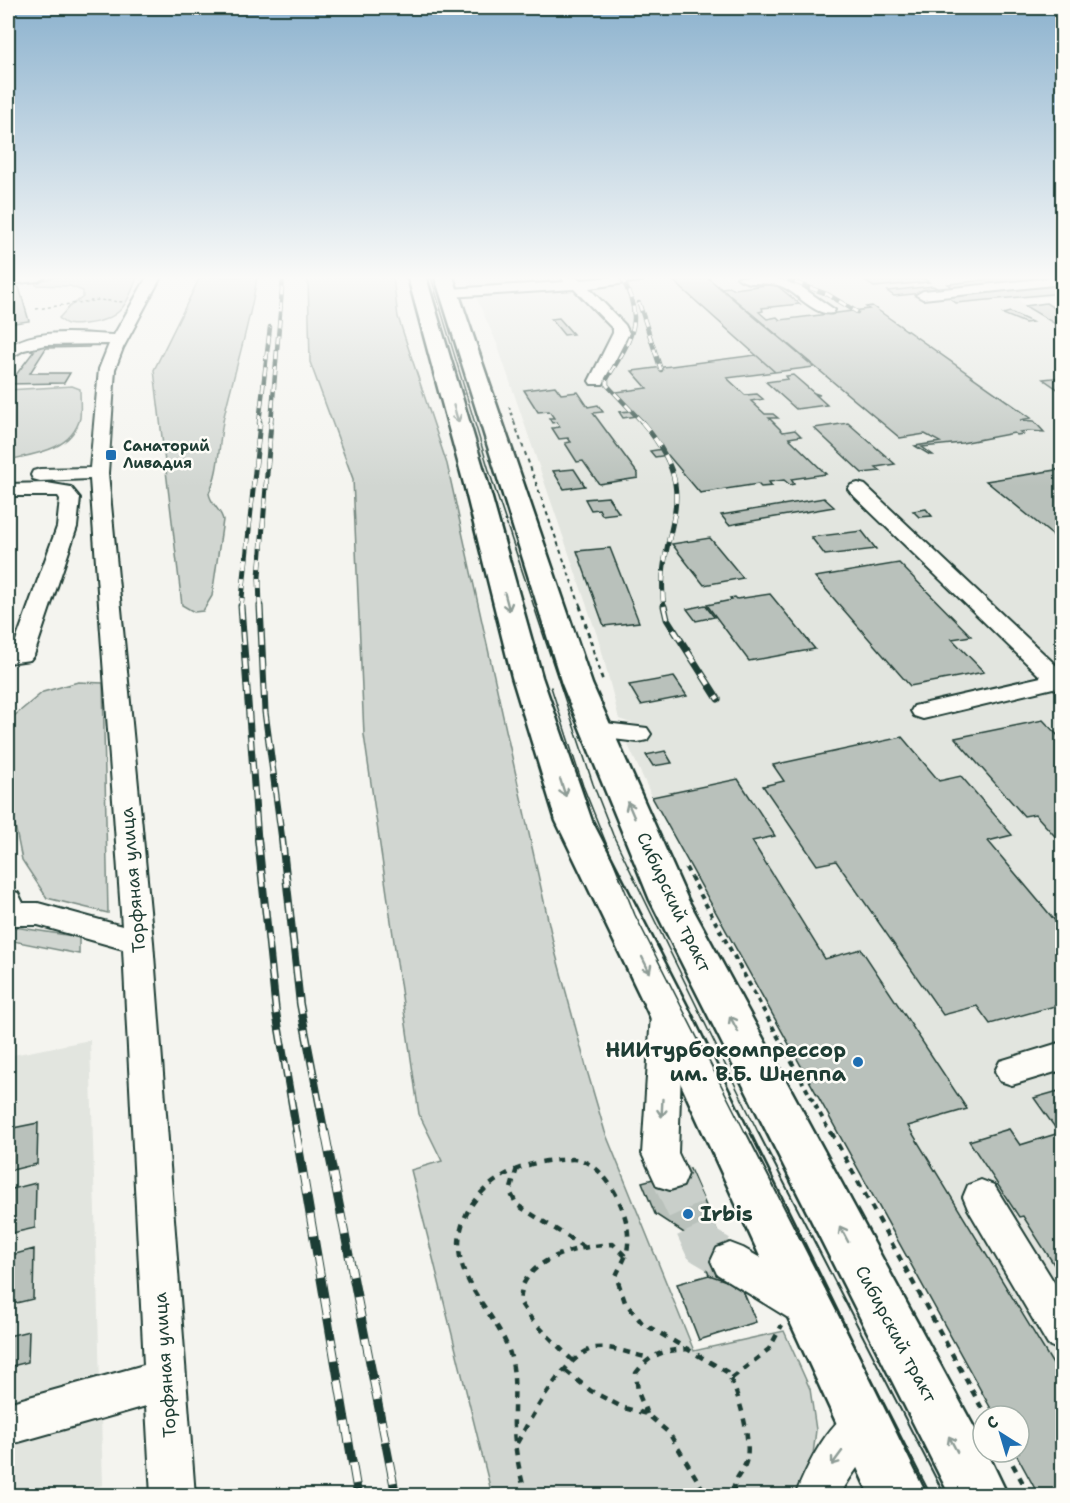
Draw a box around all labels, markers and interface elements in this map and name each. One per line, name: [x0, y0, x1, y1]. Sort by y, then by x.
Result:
one-way arrow: [451, 404, 462, 423]
place label: Санаторий Ливадия: [123, 436, 210, 473]
marker: Санаторий Ливадия: [104, 448, 118, 462]
one-way arrow: [502, 592, 514, 611]
one-way arrow: [559, 778, 570, 797]
one-way arrow: [625, 802, 636, 820]
street label: Торфяная улица: [115, 806, 151, 954]
street label: Сибирский тракт: [631, 828, 717, 977]
one-way arrow: [640, 956, 652, 974]
one-way arrow: [728, 1015, 739, 1033]
place label: НИИтурбокомпрессор им. В.Б. Шнеппа: [605, 1036, 847, 1088]
marker: НИИтурбокомпрессор им. В.Б. Шнеппа: [851, 1055, 865, 1069]
one-way arrow: [657, 1098, 668, 1118]
place label: Irbis: [700, 1200, 753, 1228]
marker: Irbis: [681, 1207, 695, 1221]
one-way arrow: [837, 1225, 849, 1243]
street label: Сибирский тракт: [850, 1261, 943, 1407]
street label: Торфяная улица: [148, 1291, 182, 1439]
north arrow: [971, 1404, 1031, 1464]
text: С: [982, 1411, 1003, 1434]
one-way arrow: [947, 1435, 958, 1453]
one-way arrow: [831, 1450, 844, 1466]

